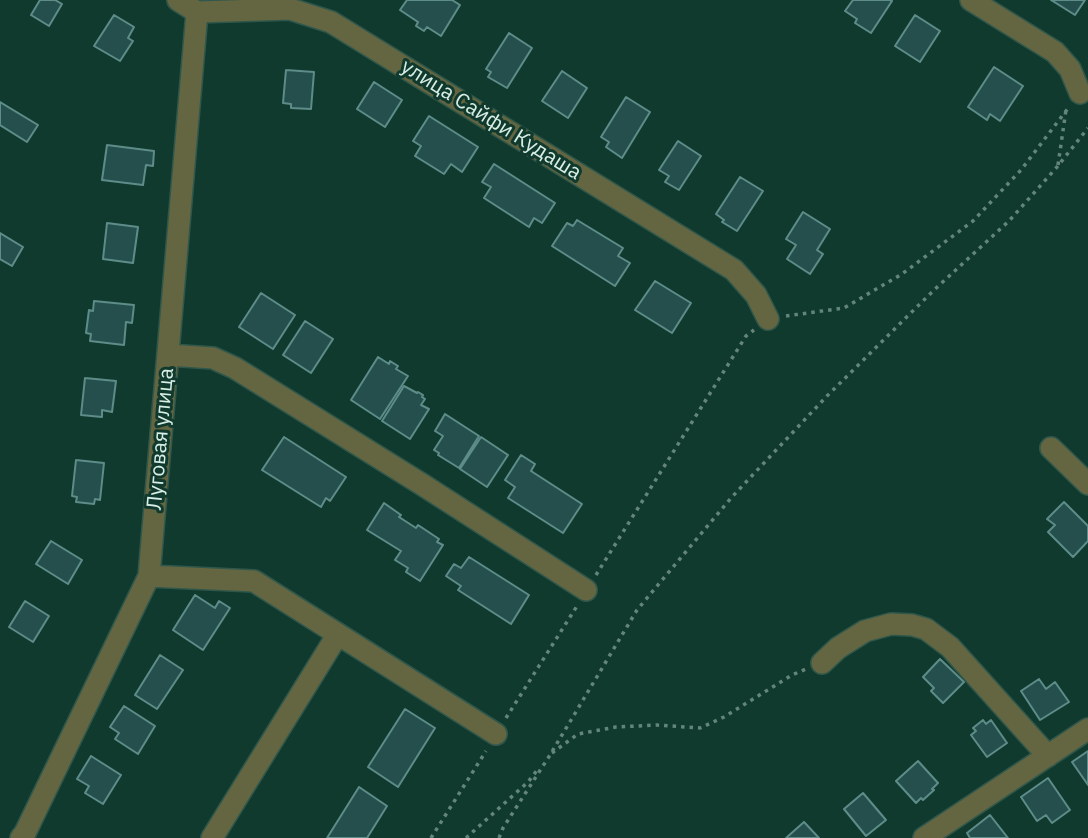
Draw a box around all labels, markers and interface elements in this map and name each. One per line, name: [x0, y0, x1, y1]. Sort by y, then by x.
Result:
street label: улица Сайфи Кудаша: [396, 54, 586, 186]
street label: Луговая улица: [142, 367, 180, 511]

